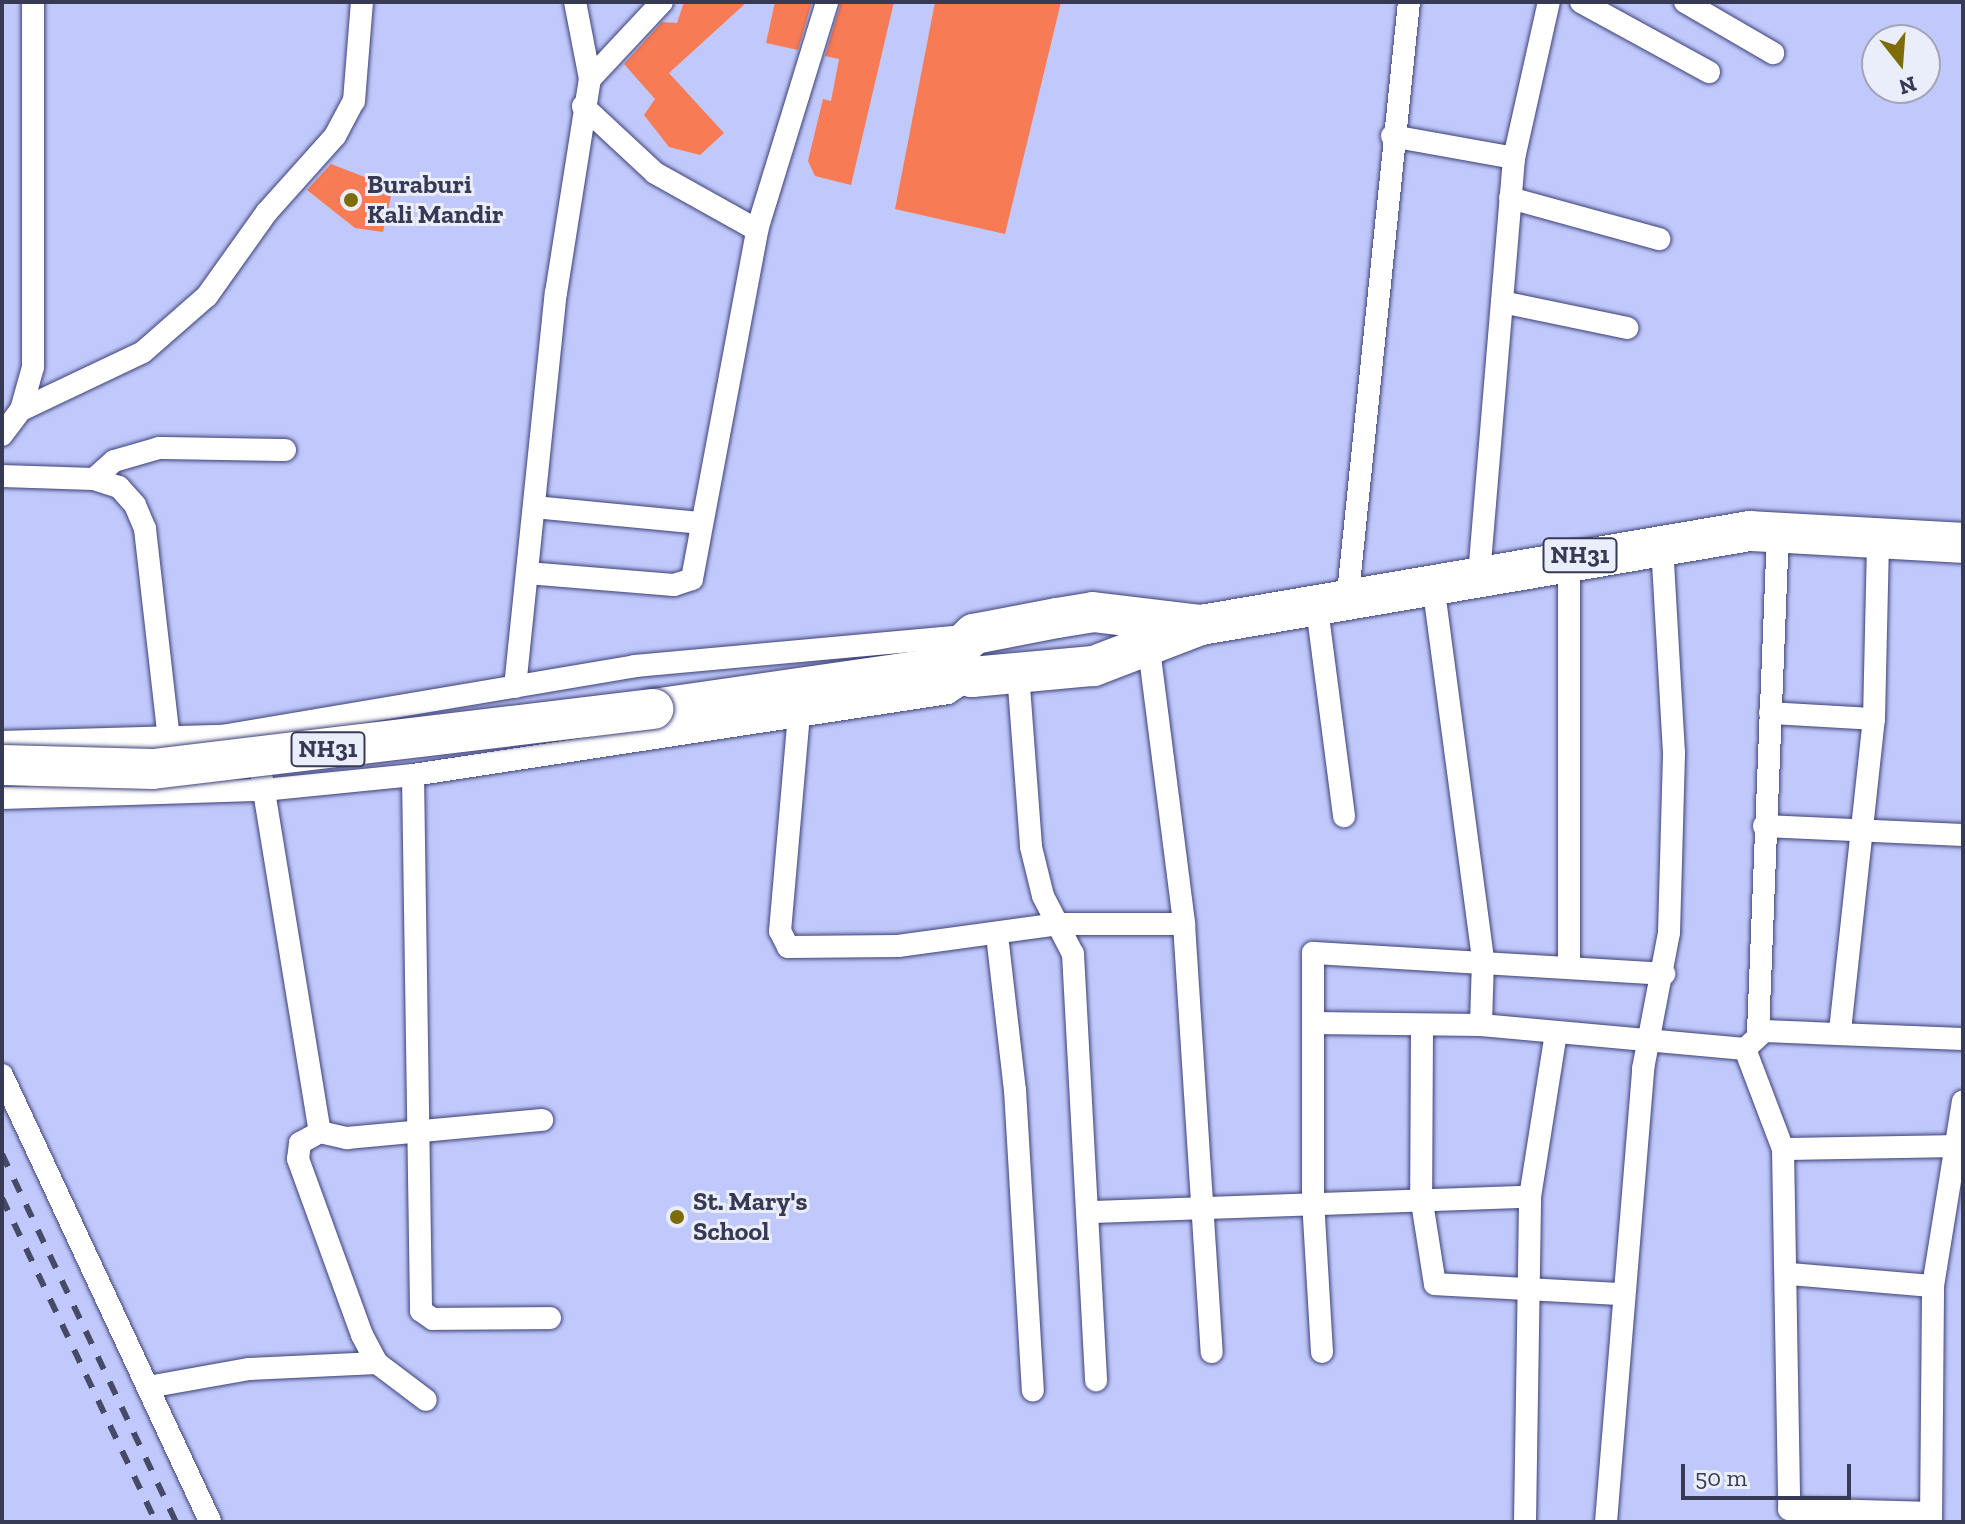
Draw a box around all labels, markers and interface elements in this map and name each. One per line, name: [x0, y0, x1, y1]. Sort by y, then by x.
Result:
north arrow: [1861, 24, 1941, 104]
text: N: [1896, 70, 1920, 101]
place label: Buraburi Kali Mandir: [367, 169, 504, 230]
marker: Buraburi Kali Mandir: [342, 191, 360, 209]
road number: NH31: [1542, 535, 1618, 575]
road number: NH31: [290, 729, 366, 769]
place label: St. Mary's School: [693, 1186, 808, 1248]
marker: St. Mary's School: [668, 1208, 686, 1226]
scale bar: [1685, 1448, 1855, 1498]
text: 50 m: [1695, 1463, 1747, 1492]

